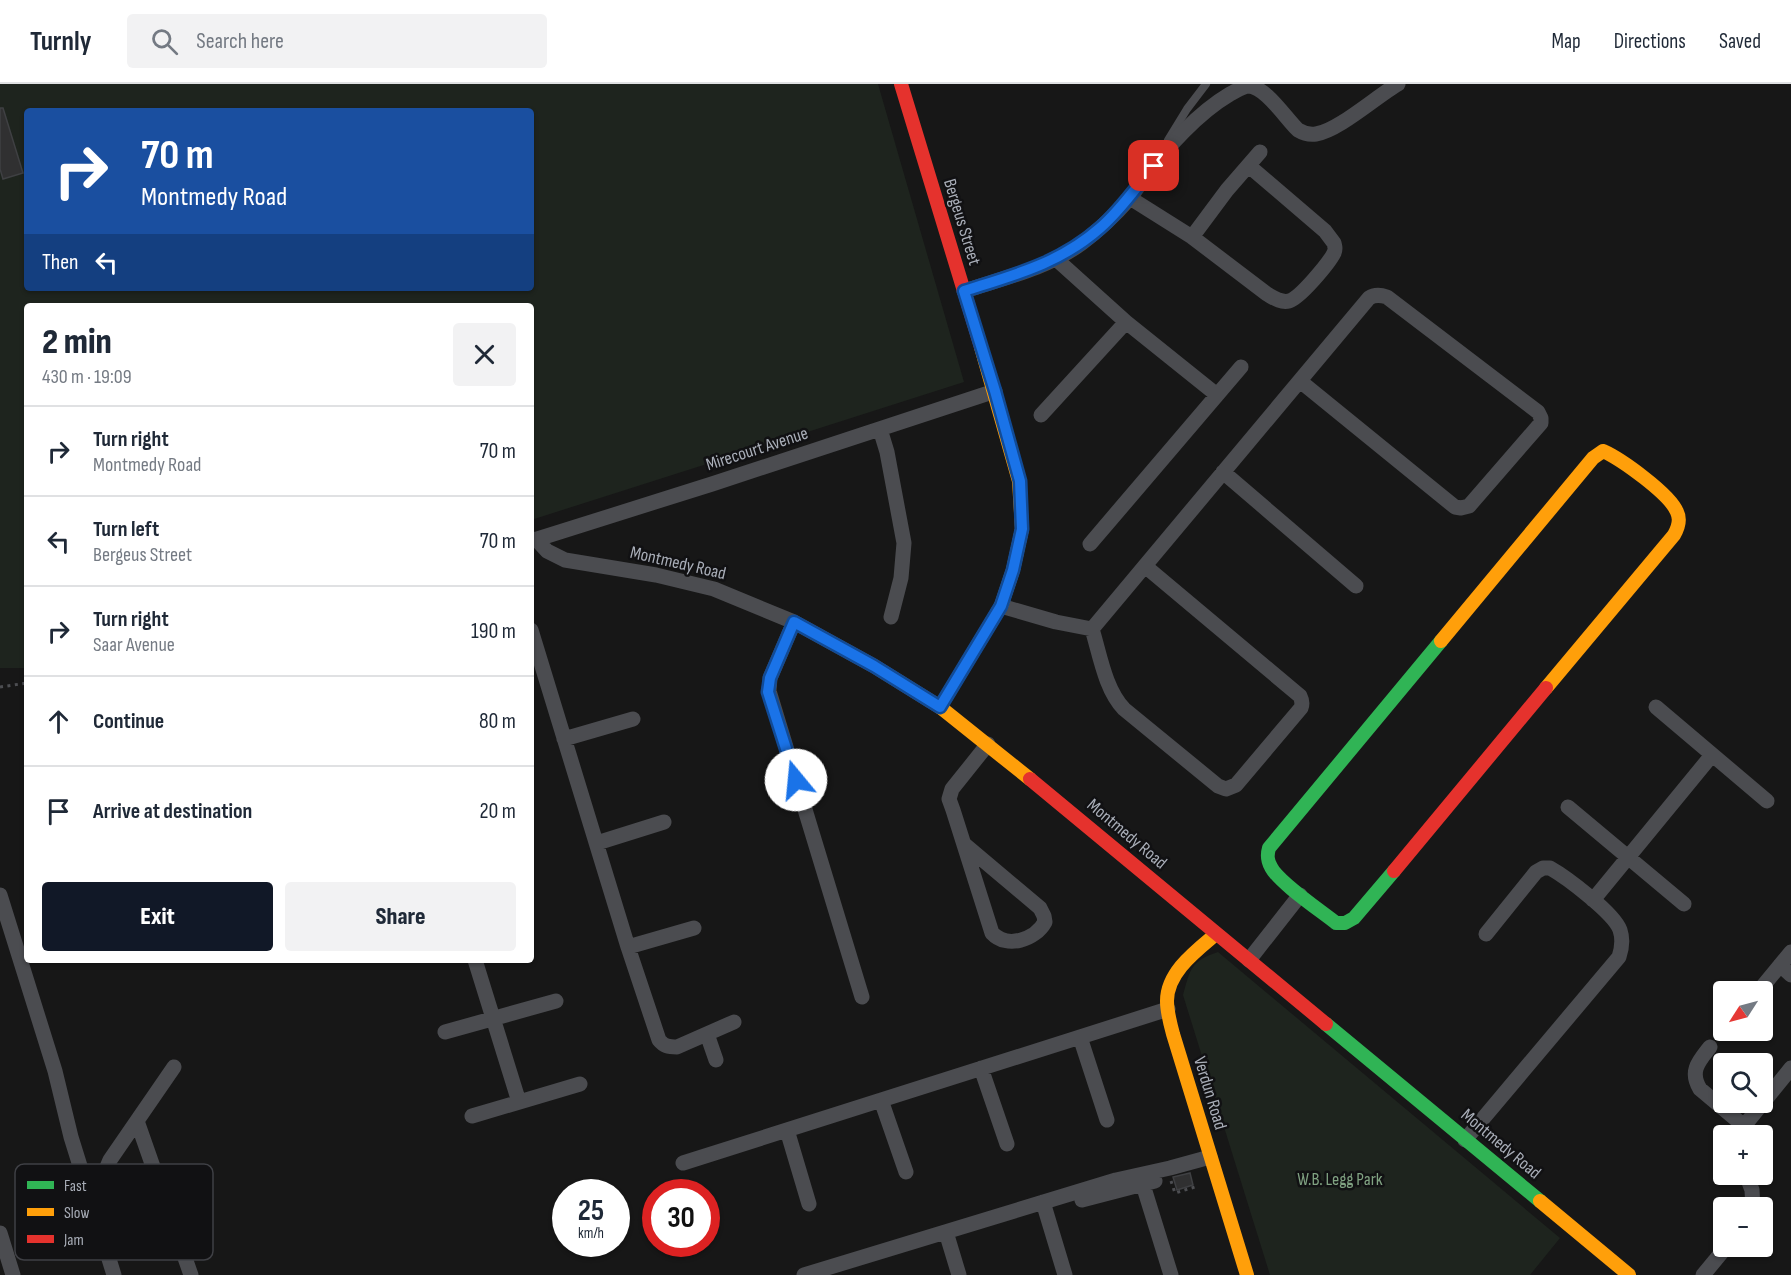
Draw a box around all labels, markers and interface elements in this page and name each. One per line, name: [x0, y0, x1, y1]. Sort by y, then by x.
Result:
search box: [127, 14, 547, 68]
text: Turnly: [30, 25, 91, 58]
icon: search: [148, 25, 181, 58]
text: Search here: [196, 28, 284, 55]
text: Map: [1551, 29, 1581, 54]
text: Directions: [1614, 29, 1686, 54]
text: Saved: [1719, 29, 1761, 54]
text: 70 m: [141, 130, 214, 181]
icon: right: [42, 132, 120, 210]
pin: [1128, 140, 1179, 191]
icon: arrive: [1137, 149, 1170, 182]
street label: Bergeus Street: [939, 176, 985, 268]
text: Montmedy Road: [141, 181, 287, 213]
icon: left: [90, 246, 123, 279]
text: Then: [42, 249, 78, 276]
text: 2 min: [42, 321, 112, 364]
button: close: [453, 323, 516, 386]
text: 430 m · 19:09: [42, 365, 132, 389]
street label: Mirecourt Avenue: [703, 423, 811, 475]
text: Turn right: [93, 426, 169, 453]
icon: right: [42, 435, 75, 468]
text: 70 m: [480, 438, 516, 465]
text: Montmedy Road: [93, 453, 201, 477]
text: Turn left: [93, 516, 159, 543]
icon: left: [42, 525, 75, 558]
text: 70 m: [480, 528, 516, 555]
street label: Montmedy Road: [628, 542, 728, 584]
text: Bergeus Street: [93, 543, 192, 567]
text: Turn right: [93, 606, 169, 633]
icon: right: [42, 615, 75, 648]
text: 190 m: [471, 618, 516, 645]
text: Saar Avenue: [93, 633, 175, 657]
icon: ahead: [42, 705, 75, 738]
text: Continue: [93, 708, 164, 735]
text: 80 m: [479, 708, 516, 735]
position arrow: [764, 748, 828, 812]
icon: arrive: [42, 795, 75, 828]
street label: Montmedy Road: [1083, 795, 1171, 873]
text: Arrive at destination: [93, 798, 252, 825]
text: 20 m: [480, 798, 516, 825]
button: Exit: [42, 882, 273, 951]
button: Share: [285, 882, 516, 951]
north arrow: [1713, 981, 1773, 1041]
map controls: [1713, 981, 1773, 1257]
button: search: [1713, 1053, 1773, 1113]
street label: Verdun Road: [1189, 1054, 1231, 1132]
street label: Montmedy Road: [1457, 1105, 1545, 1183]
button: +: [1713, 1125, 1773, 1185]
legend: [15, 1164, 213, 1260]
park label: W.B. Legg Park: [1297, 1169, 1383, 1190]
text: Fast: [64, 1177, 87, 1196]
speed limit sign: 30: [642, 1179, 720, 1257]
text: 25: [578, 1193, 604, 1229]
button: −: [1713, 1197, 1773, 1257]
text: Slow: [64, 1204, 89, 1223]
text: km/h: [578, 1224, 604, 1243]
text: Jam: [63, 1231, 84, 1250]

